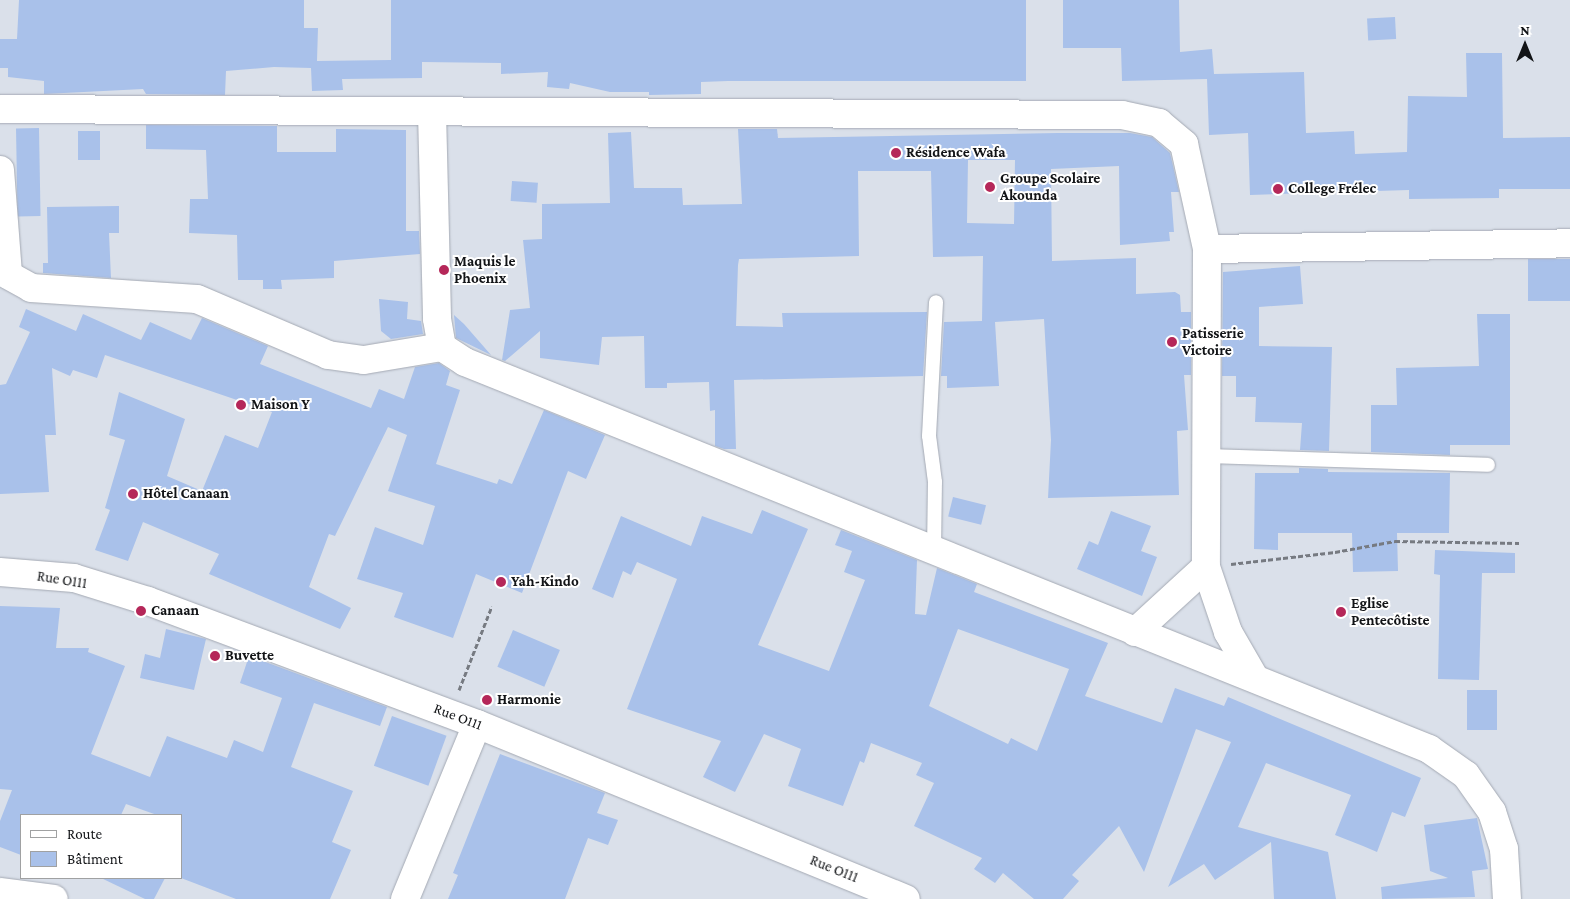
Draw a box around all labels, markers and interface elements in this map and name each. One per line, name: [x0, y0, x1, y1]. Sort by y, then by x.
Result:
north arrow: [1500, 20, 1550, 70]
text: N: [1520, 22, 1530, 38]
place label: Résidence Wafa: [906, 144, 1006, 162]
marker: Résidence Wafa: [890, 147, 902, 159]
place label: Groupe Scolaire Akounda: [1000, 169, 1100, 204]
place label: College Frélec: [1288, 180, 1376, 198]
marker: Groupe Scolaire Akounda: [984, 181, 996, 193]
marker: College Frélec: [1272, 183, 1284, 195]
place label: Maquis le Phoenix: [454, 252, 516, 287]
marker: Maquis le Phoenix: [438, 264, 450, 276]
place label: Patisserie Victoire: [1182, 324, 1244, 359]
marker: Patisserie Victoire: [1166, 336, 1178, 348]
place label: Maison Y: [251, 396, 310, 414]
marker: Maison Y: [235, 399, 247, 411]
place label: Hôtel Canaan: [143, 485, 229, 503]
marker: Hôtel Canaan: [127, 488, 139, 500]
street label: Rue O111: [36, 567, 88, 593]
place label: Yah-Kindo: [511, 573, 579, 591]
marker: Yah-Kindo: [495, 576, 507, 588]
place label: Eglise Pentecôtiste: [1351, 594, 1429, 629]
place label: Canaan: [151, 602, 199, 620]
marker: Canaan: [135, 605, 147, 617]
marker: Eglise Pentecôtiste: [1335, 606, 1347, 618]
place label: Buvette: [225, 647, 274, 665]
marker: Buvette: [209, 650, 221, 662]
place label: Harmonie: [497, 691, 561, 709]
marker: Harmonie: [481, 694, 493, 706]
street label: Rue O111: [431, 700, 485, 734]
legend: [20, 814, 182, 879]
text: Route: [67, 826, 102, 842]
text: Bâtiment: [67, 851, 123, 867]
street label: Rue O111: [807, 851, 861, 887]

